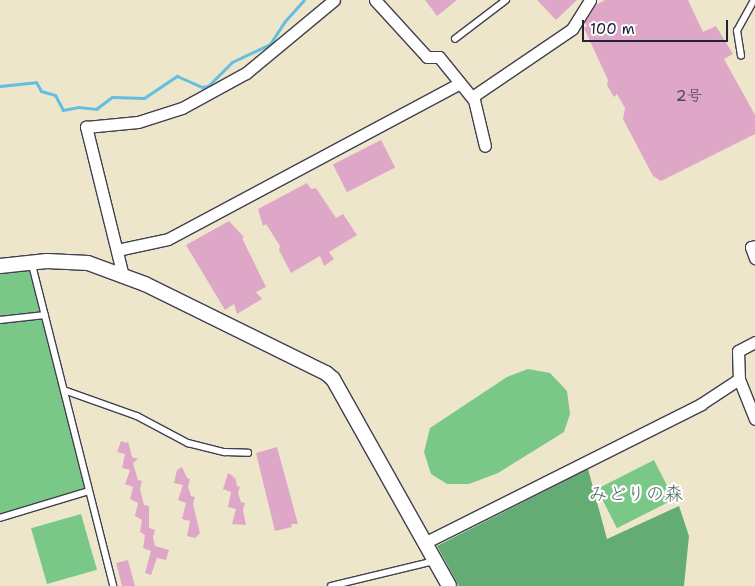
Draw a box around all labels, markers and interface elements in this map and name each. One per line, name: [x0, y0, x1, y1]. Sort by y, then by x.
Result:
scale bar: [585, 10, 731, 42]
text: 100 m: [590, 19, 635, 39]
house number: 2号: [675, 86, 703, 106]
park label: みどりの森: [589, 483, 683, 505]

